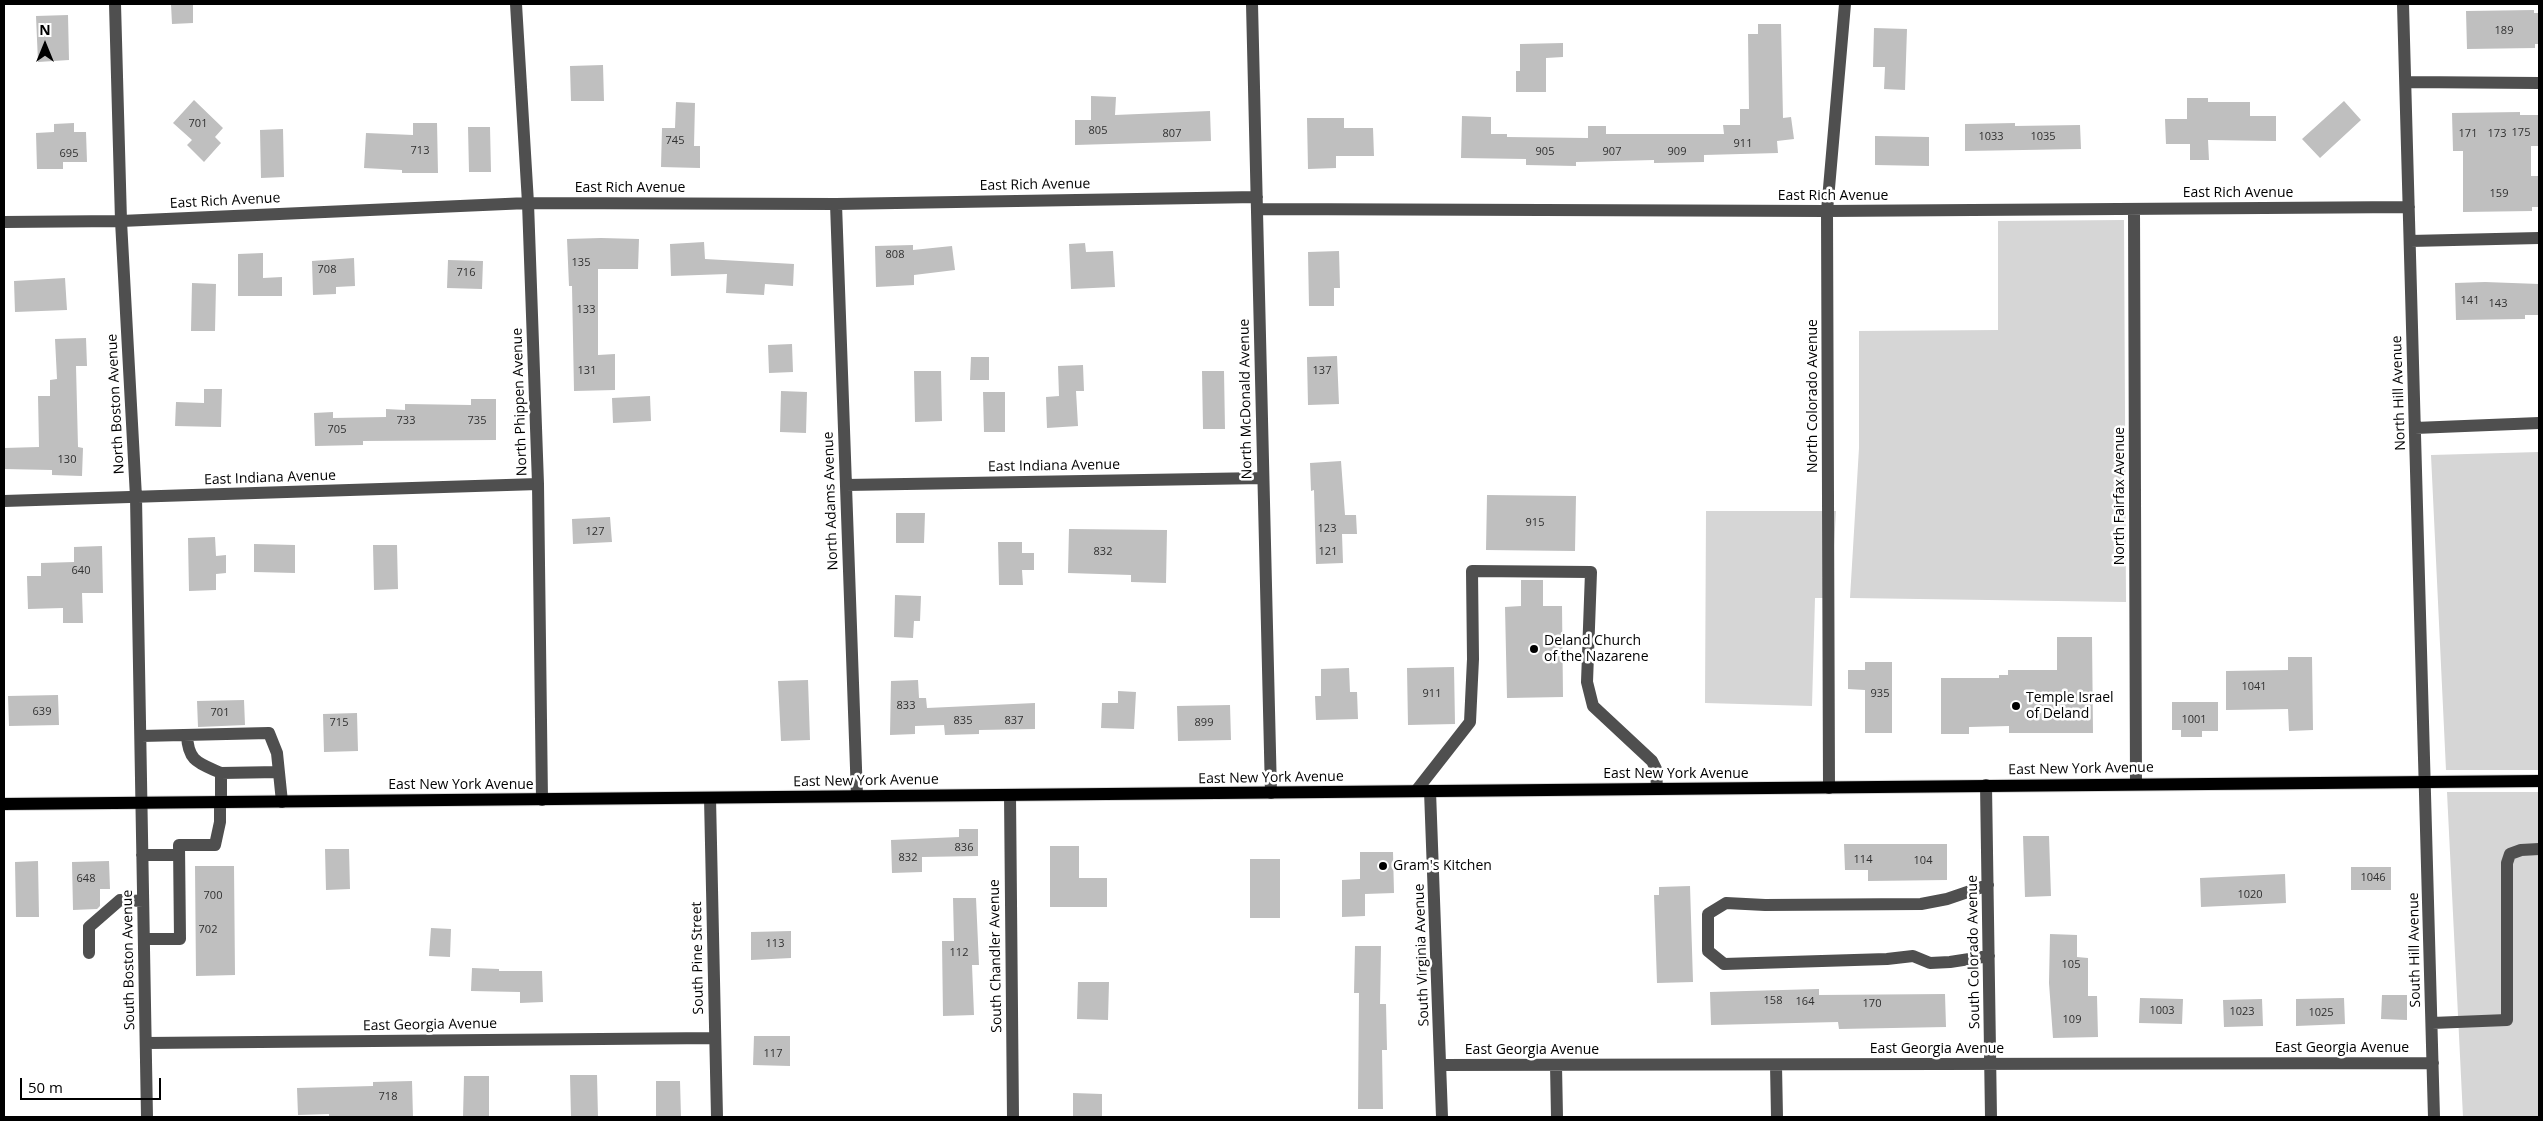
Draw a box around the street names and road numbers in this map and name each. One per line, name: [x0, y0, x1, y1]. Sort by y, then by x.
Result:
street label: East Rich Avenue: [980, 176, 1090, 194]
street label: East Rich Avenue: [575, 180, 685, 196]
street label: East Rich Avenue: [2183, 185, 2293, 201]
street label: East Rich Avenue: [1778, 188, 1888, 204]
street label: East Rich Avenue: [169, 190, 281, 212]
street label: North McDonald Avenue: [1236, 319, 1256, 479]
street label: North Colorado Avenue: [1805, 319, 1821, 473]
street label: North Phippen Avenue: [509, 328, 531, 476]
street label: North Boston Avenue: [104, 333, 128, 475]
street label: North Hill Avenue: [2389, 335, 2409, 451]
street label: North Fairfax Avenue: [2112, 427, 2128, 565]
street label: North Adams Avenue: [820, 431, 842, 571]
street label: East Indiana Avenue: [988, 456, 1120, 476]
street label: East Indiana Avenue: [204, 467, 336, 489]
street label: East New York Avenue: [2008, 759, 2154, 779]
street label: East New York Avenue: [1603, 766, 1749, 782]
street label: East New York Avenue: [1198, 768, 1344, 788]
street label: East New York Avenue: [793, 771, 939, 791]
street label: East New York Avenue: [388, 777, 534, 793]
street label: South Colorado Avenue: [1964, 875, 1984, 1029]
street label: South Chandler Avenue: [986, 879, 1006, 1033]
street label: South Virginia Avenue: [1411, 883, 1433, 1027]
street label: South Boston Avenue: [119, 890, 139, 1030]
street label: South Hill Avenue: [2406, 892, 2424, 1008]
street label: South Pine Street: [689, 901, 707, 1015]
street label: East Georgia Avenue: [363, 1015, 497, 1035]
street label: East Georgia Avenue: [2275, 1040, 2409, 1056]
street label: East Georgia Avenue: [1870, 1041, 2004, 1057]
street label: East Georgia Avenue: [1465, 1042, 1599, 1058]

